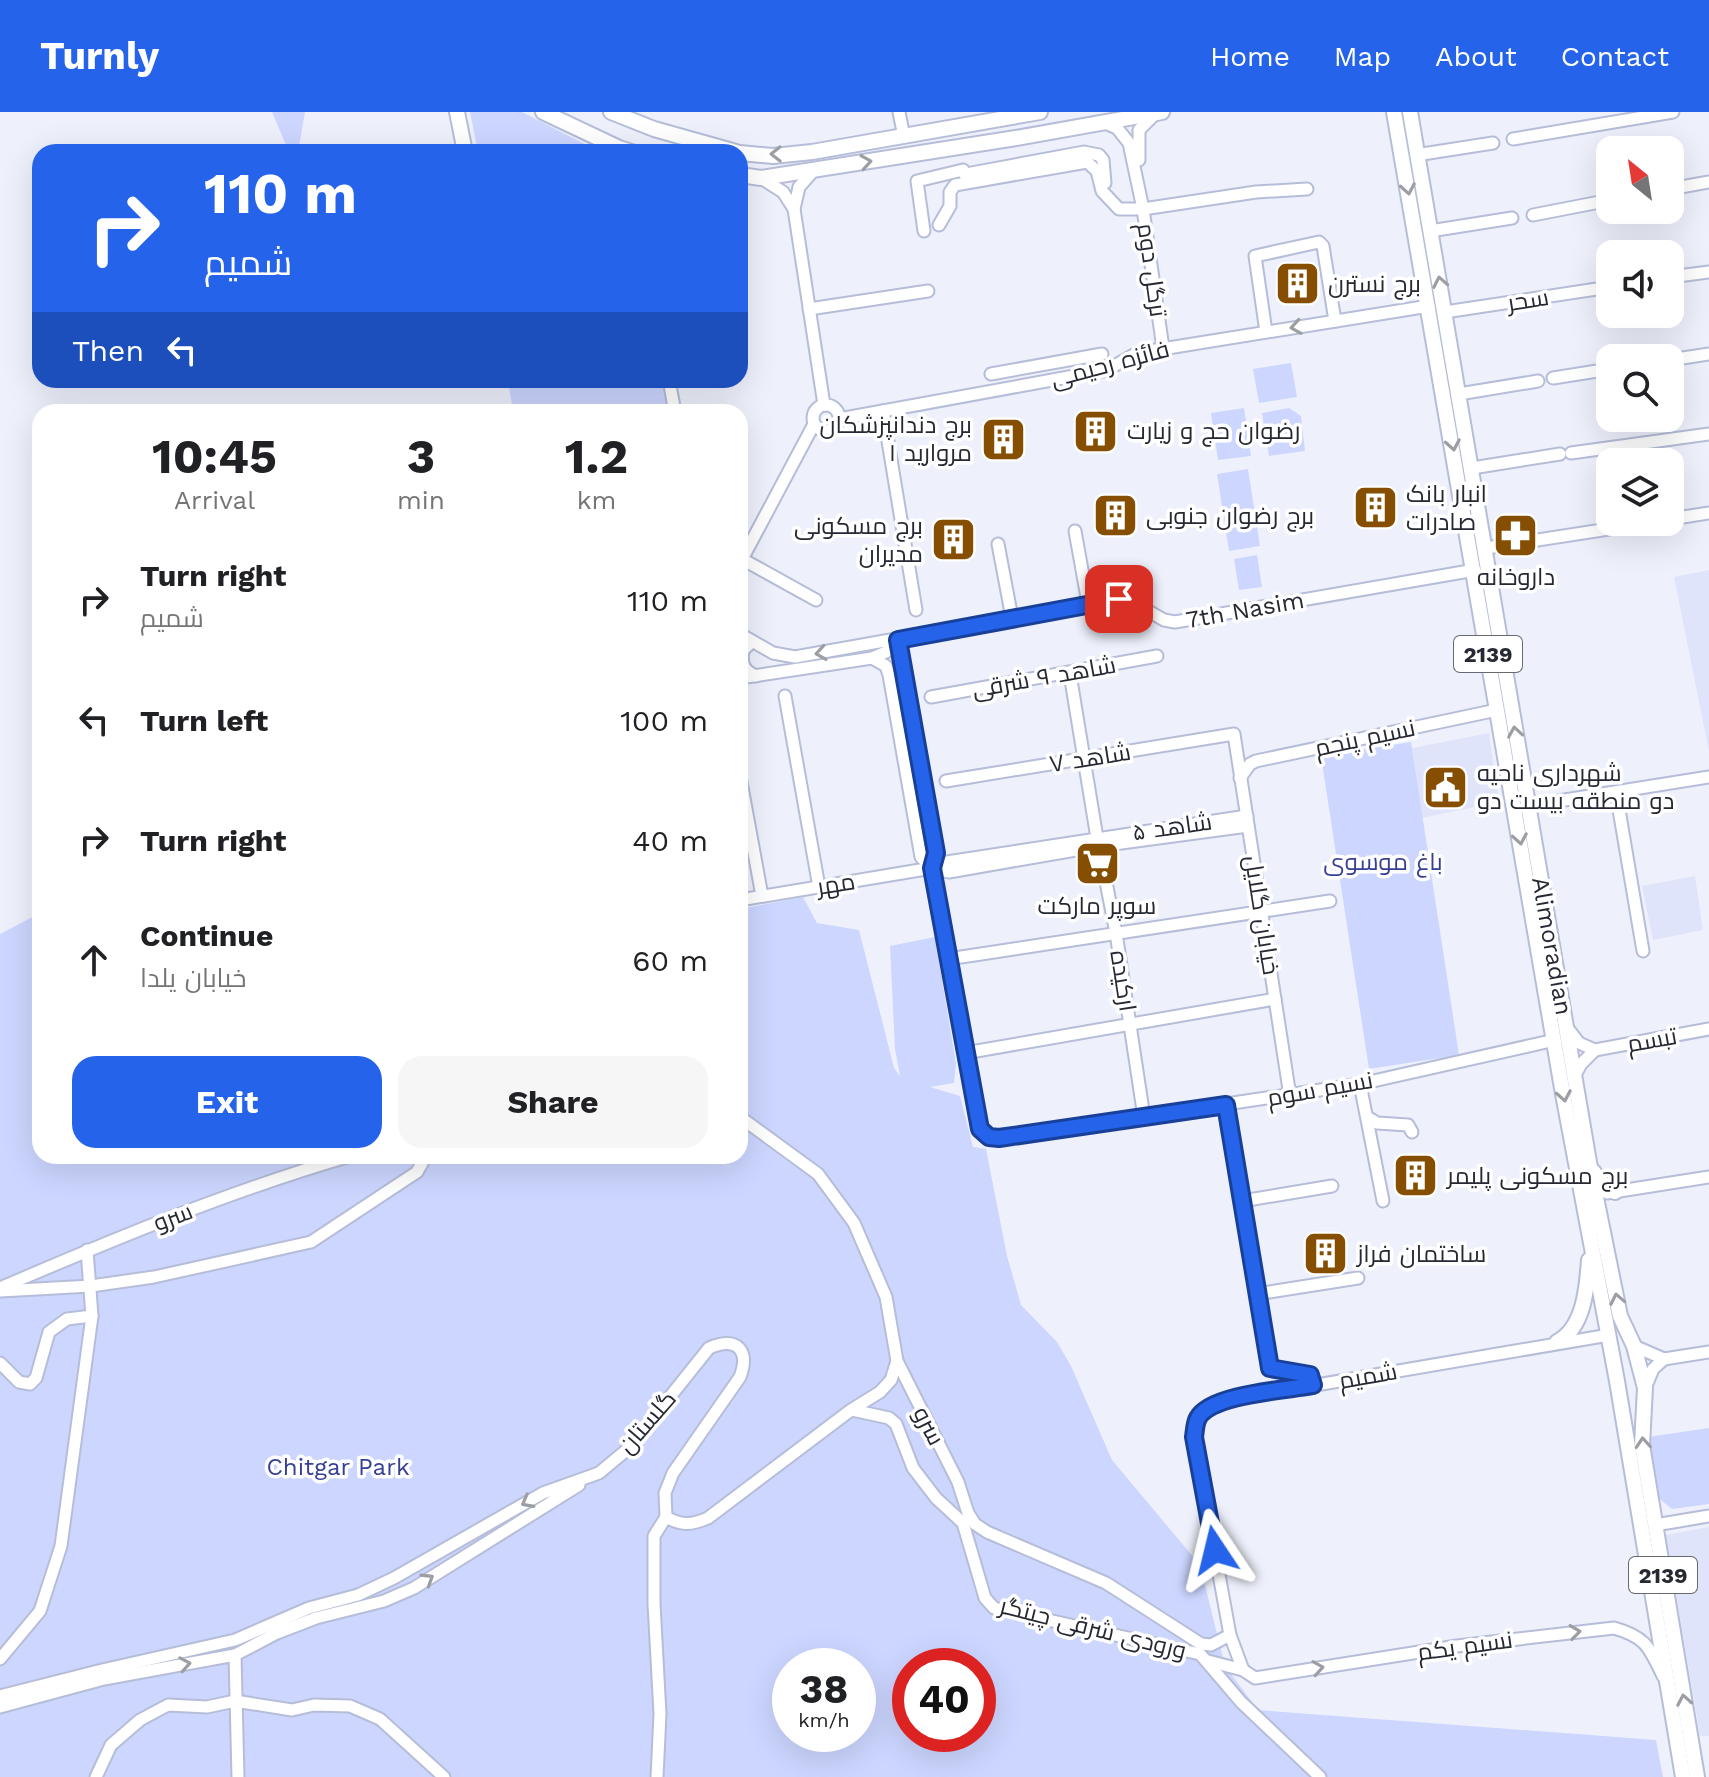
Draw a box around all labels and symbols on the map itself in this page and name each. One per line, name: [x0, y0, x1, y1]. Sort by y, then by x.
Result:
north arrow: [1596, 136, 1684, 224]
one-way arrow: [769, 146, 782, 163]
one-way arrow: [859, 154, 873, 171]
one-way arrow: [1398, 182, 1415, 196]
street label: ترگل دوم: [1130, 221, 1173, 320]
building icon: برج نسترن: [1273, 260, 1321, 308]
place label: برج نسترن: [1328, 270, 1421, 300]
one-way arrow: [1432, 275, 1449, 289]
street label: سحر: [1503, 283, 1551, 317]
one-way arrow: [1289, 318, 1303, 335]
street label: فائزه رحیمی: [1048, 335, 1172, 393]
building icon: رضوان حج و زیارت: [1072, 407, 1120, 455]
place label: برج دندانپزشکان مروارید ۱: [820, 411, 972, 467]
building icon: برج دندانپزشکان مروارید ۱: [979, 415, 1027, 463]
place label: رضوان حج و زیارت: [1127, 417, 1300, 447]
one-way arrow: [1444, 438, 1461, 452]
place label: انبار بانک صادرات: [1406, 480, 1487, 536]
building icon: انبار بانک صادرات: [1351, 484, 1399, 532]
building icon: برج رضوان جنوبی: [1091, 492, 1139, 540]
place label: برج رضوان جنوبی: [1146, 502, 1314, 532]
pharmacy icon: داروخانه: [1492, 511, 1540, 559]
place label: برج مسکونی مدیران: [794, 512, 923, 568]
building icon: برج مسکونی مدیران: [930, 516, 978, 564]
place label: داروخانه: [1477, 563, 1555, 591]
pin: [1085, 565, 1153, 633]
street label: 7th Nasim: [1184, 586, 1306, 634]
road number: 2139: [1454, 636, 1522, 672]
one-way arrow: [814, 643, 828, 660]
street label: شاهد ۹ شرقی: [970, 651, 1118, 703]
street label: نسیم پنجم: [1312, 714, 1418, 764]
one-way arrow: [1508, 725, 1525, 739]
street label: شاهد ۷: [1047, 738, 1133, 778]
place label: شهرداری ناحیه دو منطقه بیست دو: [1477, 759, 1674, 815]
public building icon: شهرداری ناحیه دو منطقه بیست دو: [1422, 763, 1470, 811]
street label: شاهد ۵: [1130, 808, 1214, 846]
one-way arrow: [1510, 832, 1527, 846]
supermarket icon: سوپر مارکت: [1073, 840, 1121, 888]
park label: باغ موسوی: [1323, 848, 1443, 878]
street label: خیابان گلایل: [1239, 853, 1285, 977]
street label: مهر: [813, 867, 857, 901]
street label: Alimoradian: [1526, 875, 1578, 1017]
place label: سوپر مارکت: [1038, 892, 1156, 922]
street label: ارکیده: [1104, 948, 1142, 1014]
street label: تبسم: [1625, 1022, 1680, 1060]
street label: نسیم سوم: [1265, 1066, 1375, 1114]
one-way arrow: [1554, 1089, 1571, 1102]
building icon: برج مسکونی پلیمر: [1392, 1152, 1440, 1200]
place label: برج مسکونی پلیمر: [1445, 1162, 1628, 1192]
street label: سرو: [149, 1197, 197, 1237]
building icon: ساختمان فراز: [1302, 1230, 1350, 1278]
place label: ساختمان فراز: [1355, 1240, 1486, 1268]
one-way arrow: [1609, 1293, 1626, 1306]
street label: شمیم: [1337, 1357, 1400, 1397]
street label: گلستان: [612, 1385, 682, 1459]
street label: سرو: [908, 1402, 950, 1450]
one-way arrow: [1635, 1436, 1652, 1449]
park label: Chitgar Park: [266, 1453, 410, 1481]
one-way arrow: [520, 1492, 535, 1507]
position arrow: [1173, 1508, 1257, 1592]
road number: 2139: [1629, 1557, 1697, 1593]
one-way arrow: [420, 1573, 434, 1588]
street label: ورودی شرقی چیتگر: [994, 1591, 1189, 1667]
one-way arrow: [1569, 1624, 1582, 1641]
street label: نسیم یکم: [1415, 1625, 1515, 1669]
speed limit sign: 40: [892, 1648, 996, 1752]
one-way arrow: [178, 1657, 192, 1674]
one-way arrow: [1311, 1660, 1325, 1677]
one-way arrow: [1676, 1693, 1693, 1707]

